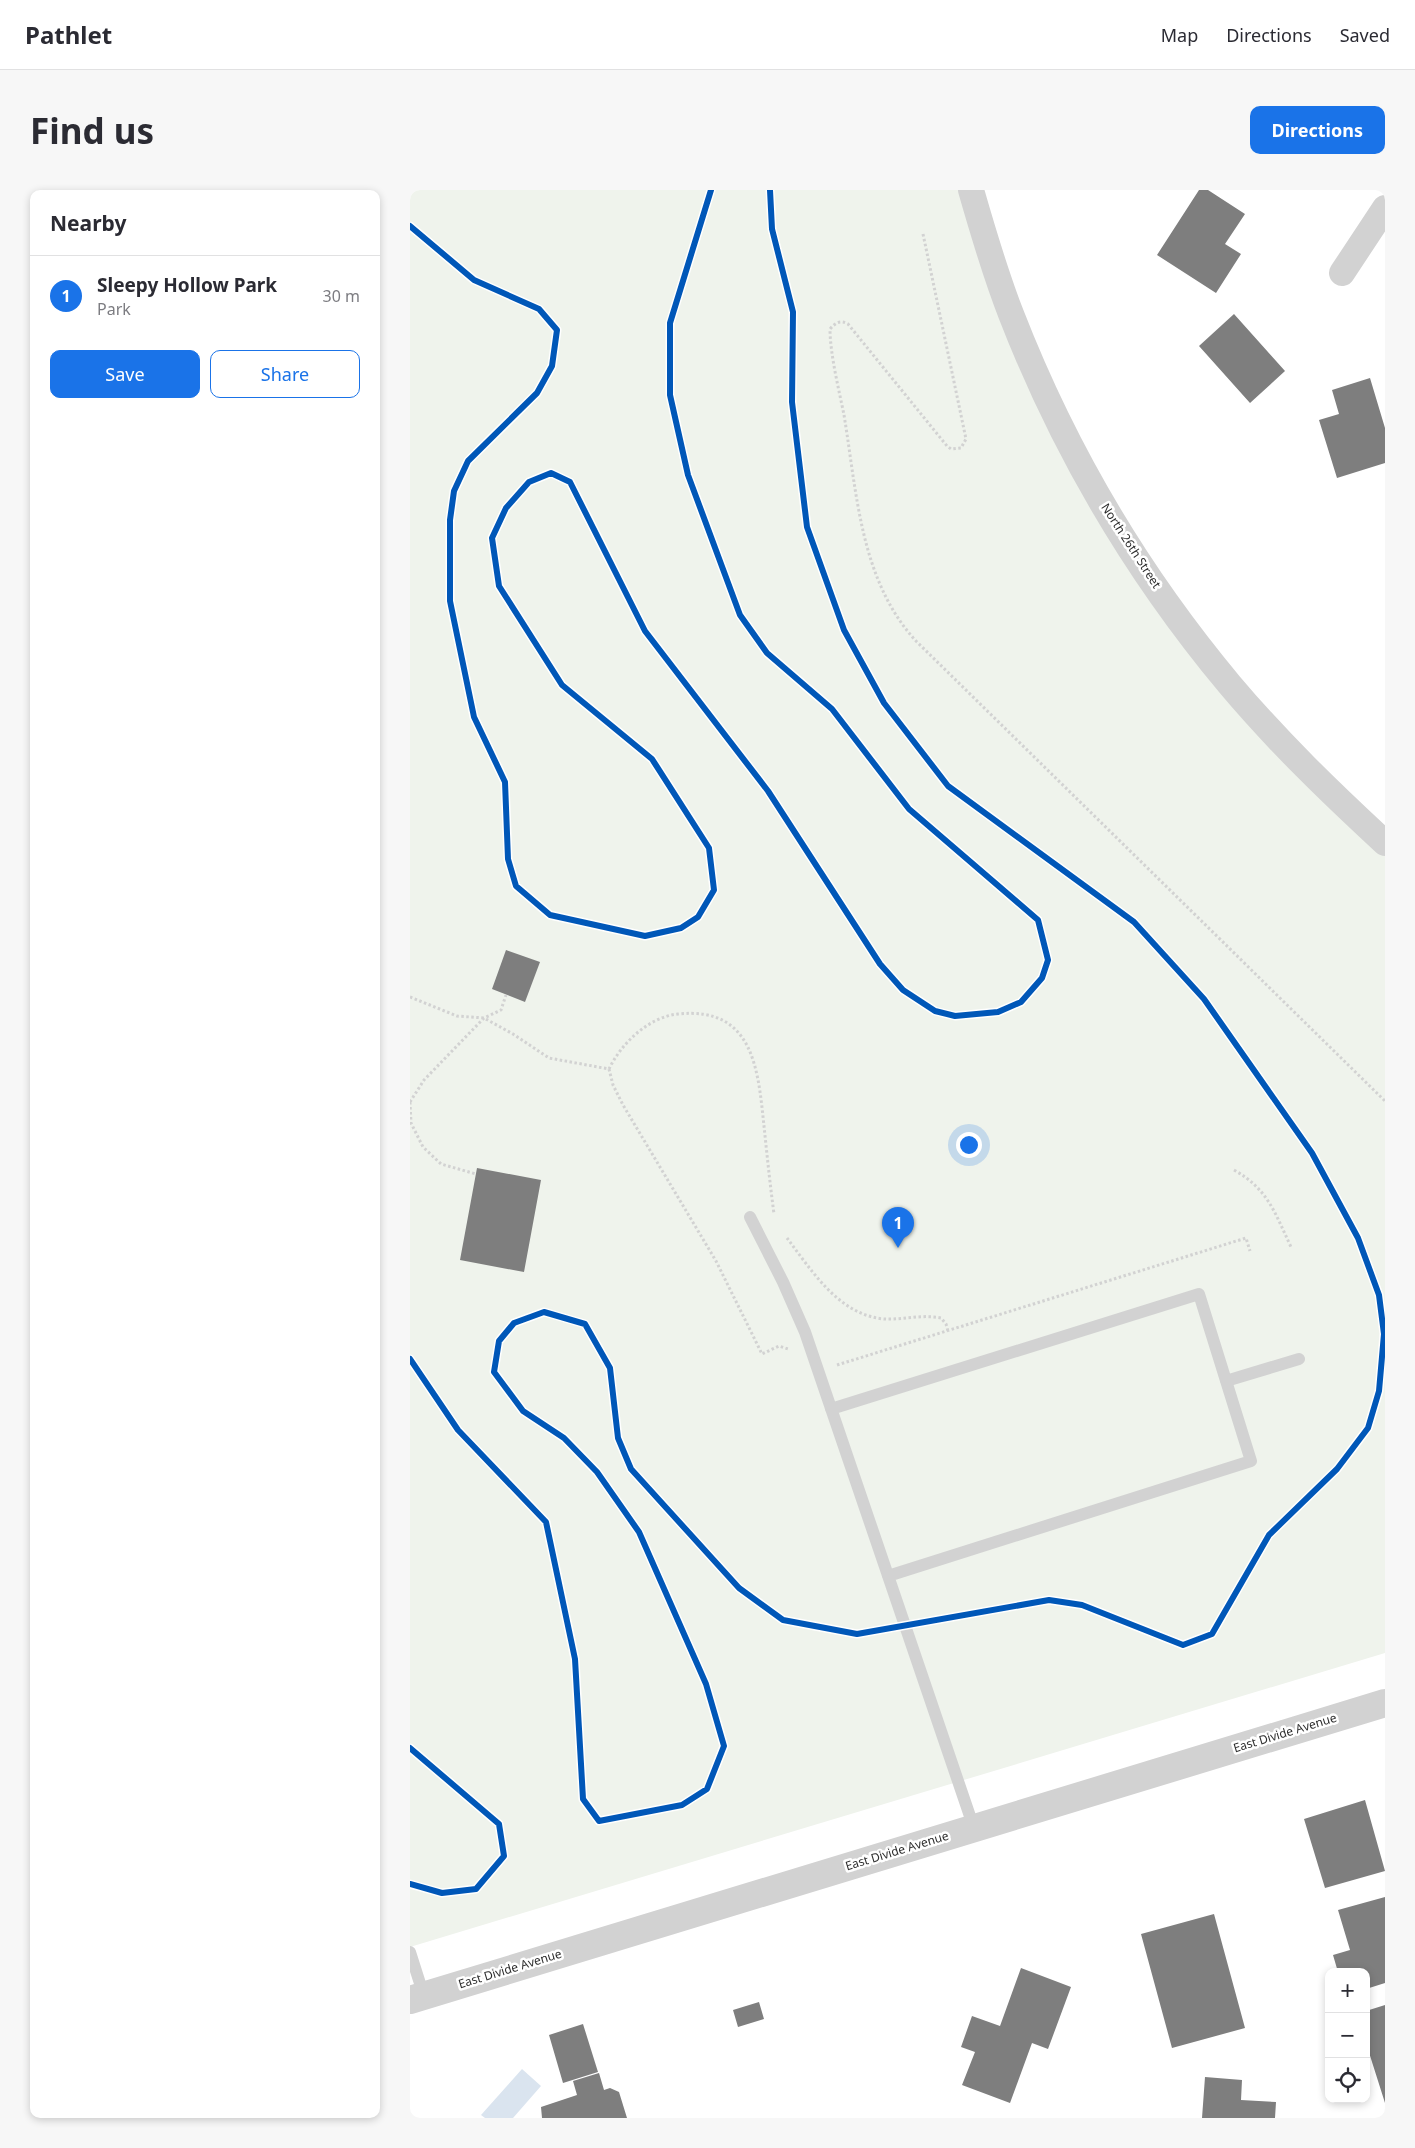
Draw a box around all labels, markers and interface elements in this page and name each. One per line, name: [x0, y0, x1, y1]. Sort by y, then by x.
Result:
text: Pathlet: [25, 18, 112, 51]
text: Map: [1161, 23, 1198, 47]
text: Directions: [1226, 23, 1312, 47]
text: Saved: [1340, 23, 1390, 47]
button: Directions: [1250, 106, 1385, 154]
text: Find us: [30, 107, 154, 154]
text: Nearby: [50, 209, 126, 237]
text: Sleepy Hollow Park: [97, 272, 277, 298]
text: 1: [61, 285, 71, 307]
text: 30 m: [323, 285, 360, 307]
text: Park: [97, 298, 131, 320]
button: Save: [50, 350, 200, 398]
button: Share: [210, 350, 360, 398]
street label: North 26th Street: [1098, 500, 1166, 592]
your location: [956, 1132, 982, 1158]
pin: 1: [882, 1207, 914, 1248]
street label: East Divide Avenue: [1231, 1709, 1339, 1756]
street label: East Divide Avenue: [843, 1827, 951, 1874]
street label: East Divide Avenue: [456, 1945, 564, 1992]
map controls: [1325, 1968, 1370, 2103]
button: +: [1325, 1968, 1370, 2013]
button: −: [1325, 2013, 1370, 2058]
button: locate: [1325, 2058, 1370, 2103]

